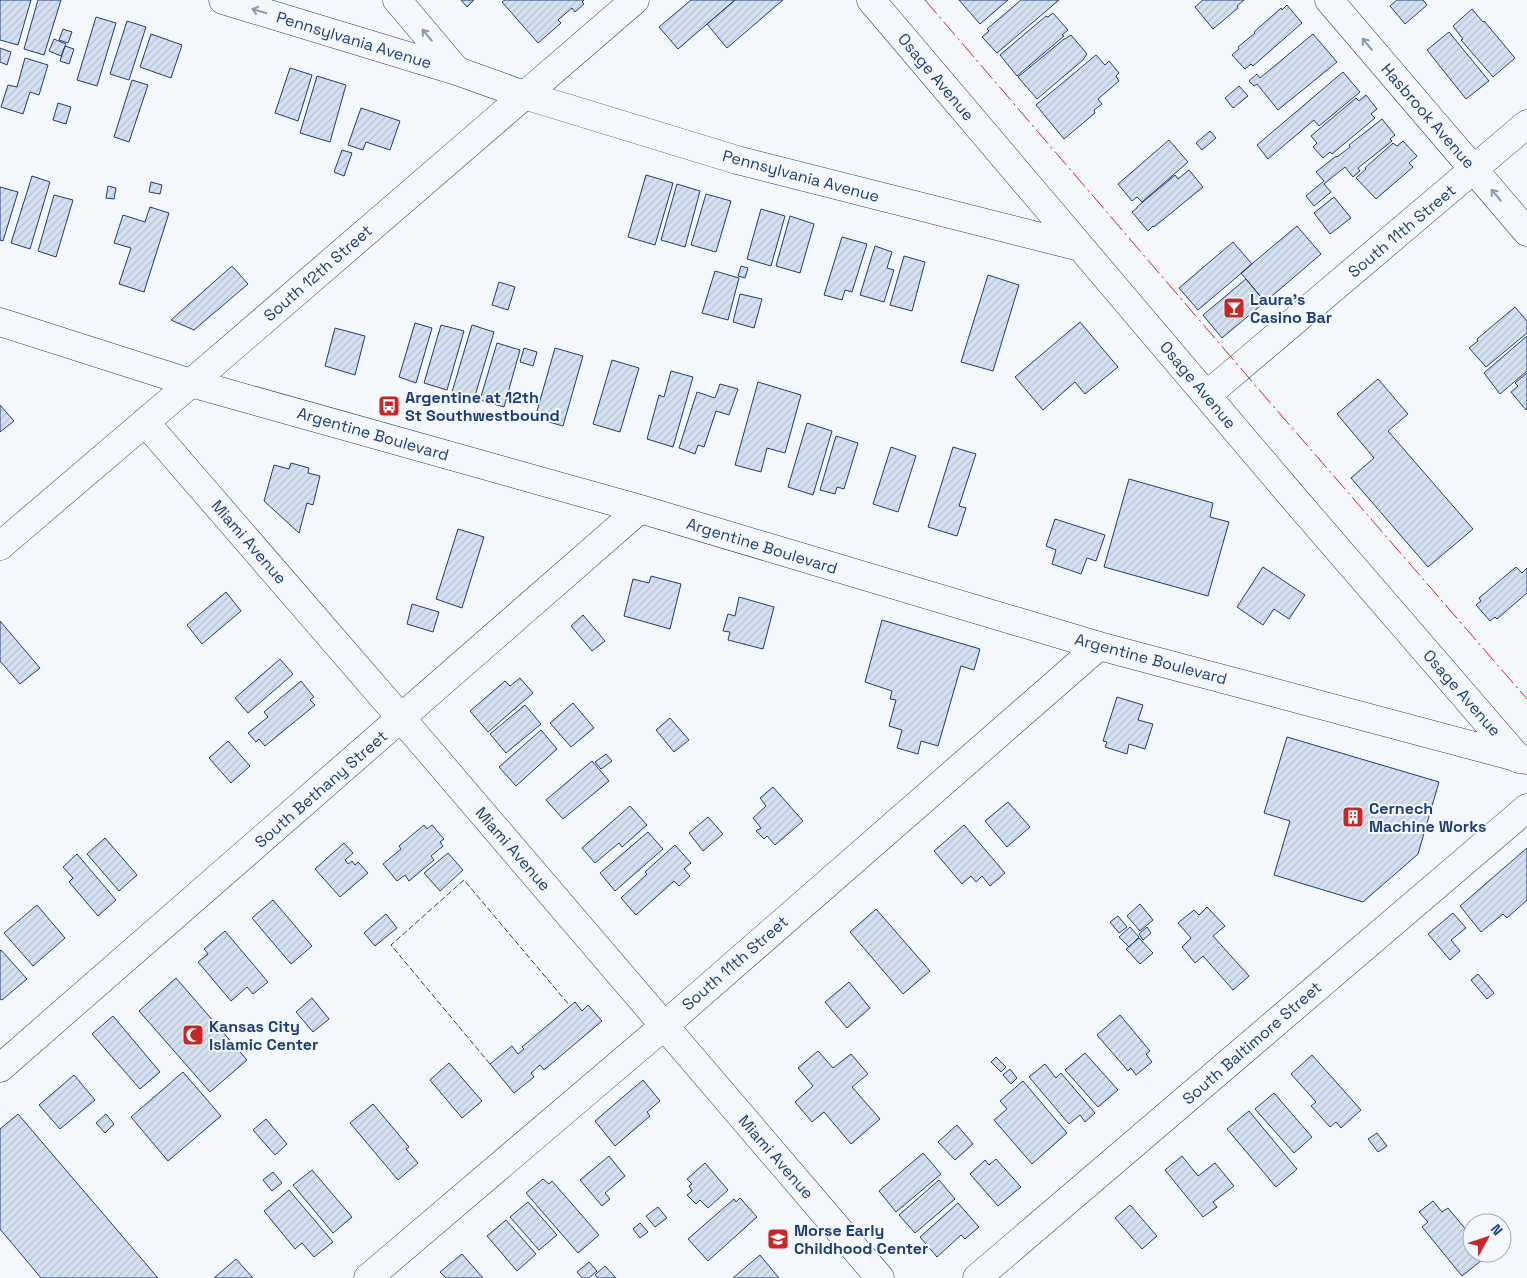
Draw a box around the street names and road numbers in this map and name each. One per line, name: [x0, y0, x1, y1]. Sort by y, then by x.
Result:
street label: Pennsylvania Avenue: [274, 6, 434, 74]
street label: Osage Avenue: [893, 29, 979, 125]
street label: Hasbrook Avenue: [1376, 59, 1480, 173]
street label: Pennsylvania Avenue: [720, 145, 882, 207]
street label: South 11th Street: [1344, 180, 1460, 282]
street label: South 12th Street: [259, 220, 377, 326]
street label: Osage Avenue: [1155, 337, 1241, 433]
street label: Argentine Boulevard: [295, 402, 451, 466]
street label: Miami Avenue: [207, 495, 291, 589]
street label: Argentine Boulevard: [684, 513, 840, 579]
street label: Argentine Boulevard: [1073, 629, 1229, 689]
street label: Osage Avenue: [1419, 645, 1505, 741]
street label: South Bethany Street: [250, 726, 392, 852]
street label: Miami Avenue: [471, 802, 555, 896]
street label: South 11th Street: [677, 911, 793, 1015]
street label: South Baltimore Street: [1178, 977, 1326, 1109]
street label: Miami Avenue: [734, 1110, 818, 1204]

